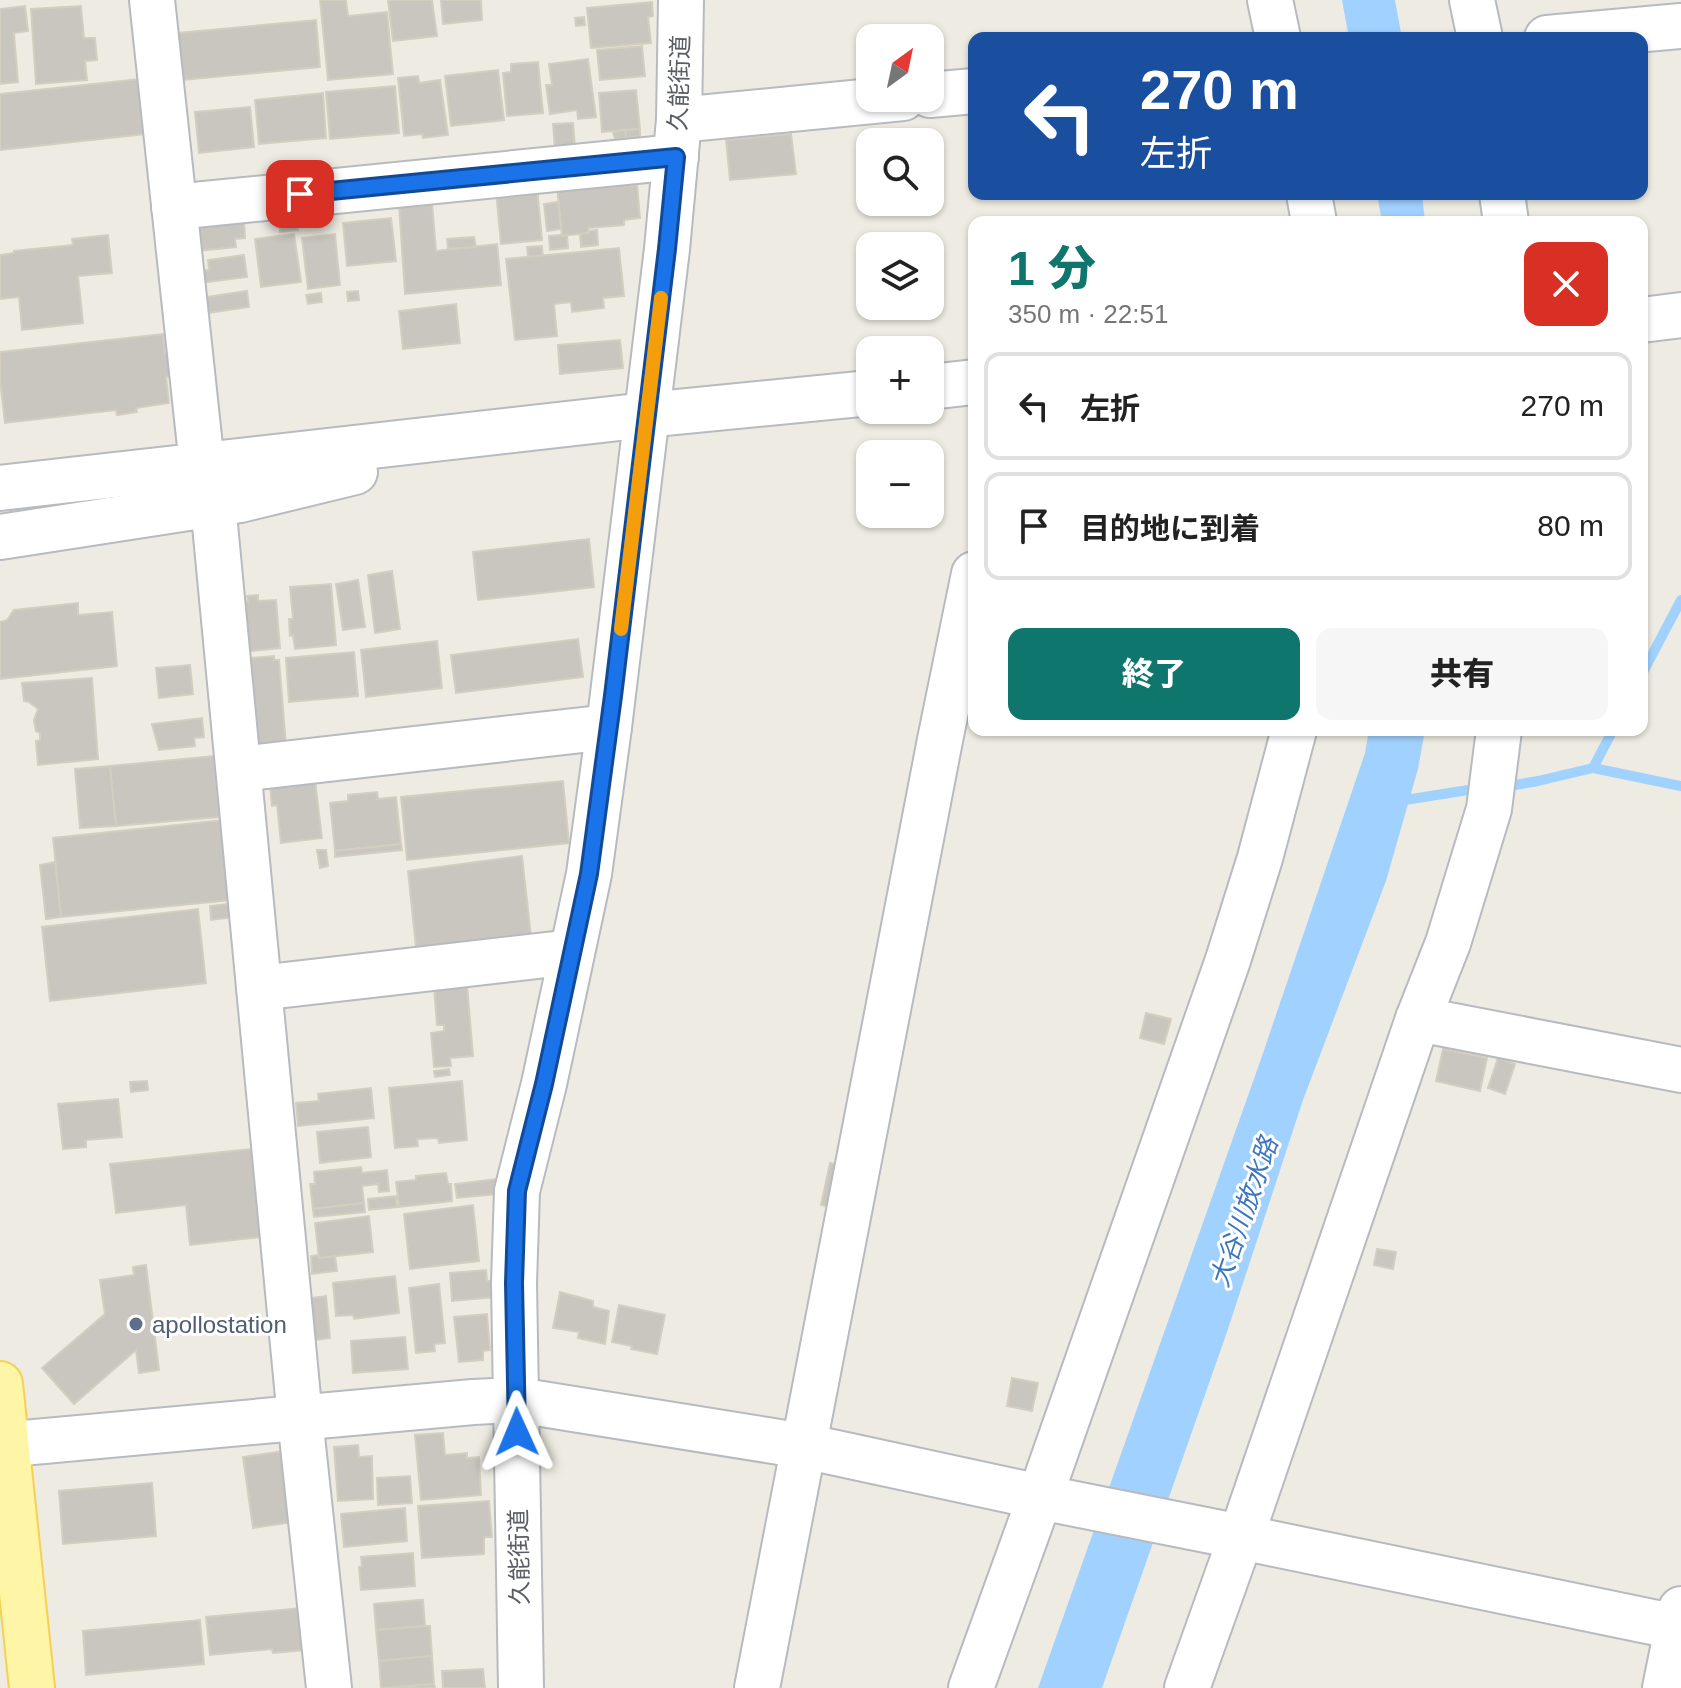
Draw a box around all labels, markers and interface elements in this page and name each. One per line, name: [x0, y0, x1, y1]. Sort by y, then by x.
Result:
north arrow: [856, 24, 944, 112]
map controls: [856, 24, 944, 528]
street label: 久能街道: [664, 35, 694, 131]
text: 270 m: [1140, 58, 1299, 121]
icon: left: [1008, 64, 1112, 168]
button: search: [856, 128, 944, 216]
text: 左折: [1140, 133, 1212, 174]
pin: [266, 160, 334, 228]
icon: arrive: [278, 172, 322, 216]
button: layers: [856, 232, 944, 320]
text: 1 分: [1008, 242, 1096, 295]
button: close: [1524, 242, 1608, 326]
text: 350 m · 22:51: [1008, 299, 1168, 329]
button: +: [856, 336, 944, 424]
icon: left: [1012, 384, 1056, 428]
text: 270 m: [1521, 389, 1604, 422]
text: 左折: [1080, 392, 1140, 425]
button: −: [856, 440, 944, 528]
icon: arrive: [1012, 504, 1056, 548]
text: 80 m: [1537, 509, 1604, 542]
text: 目的地に到着: [1080, 512, 1260, 545]
button: 終了: [1008, 628, 1300, 720]
button: 共有: [1316, 628, 1608, 720]
water label: 大谷川放水路: [1204, 1131, 1284, 1291]
place label: apollostation: [152, 1311, 287, 1338]
marker: apollostation: [127, 1315, 145, 1333]
position arrow: [475, 1390, 559, 1474]
street label: 久能街道: [505, 1509, 533, 1605]

